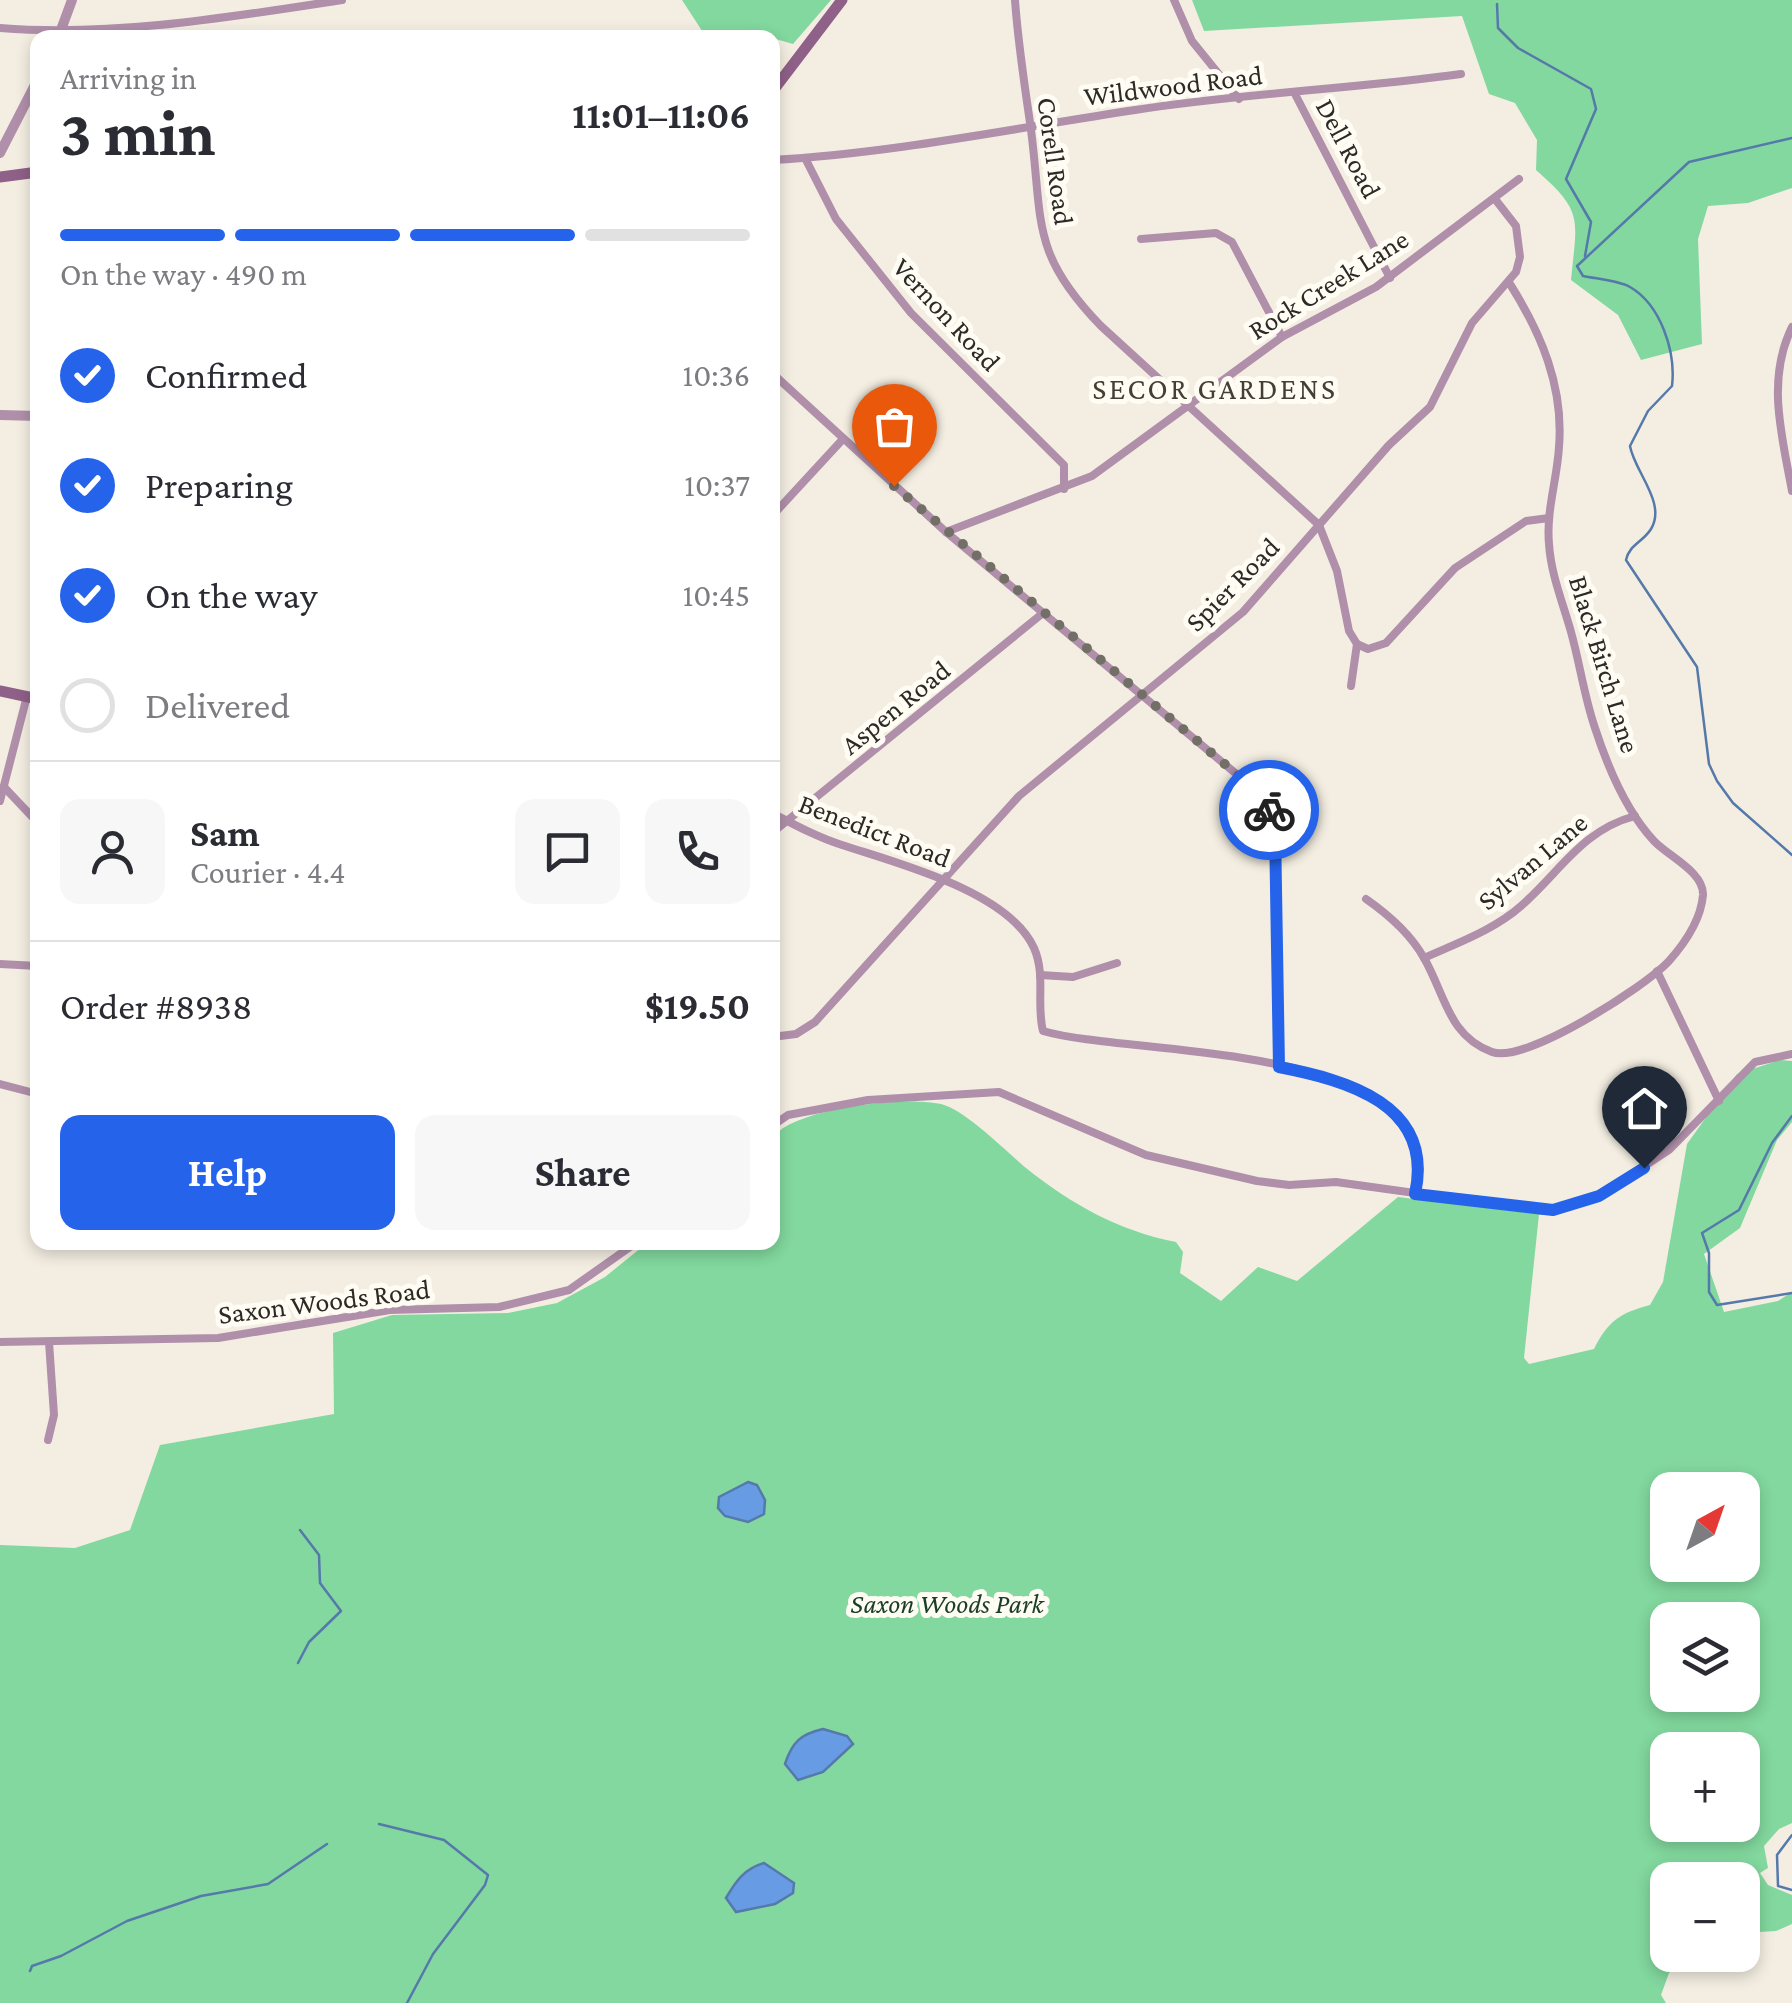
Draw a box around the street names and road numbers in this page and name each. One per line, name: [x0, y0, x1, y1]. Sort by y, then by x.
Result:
street label: Wildwood Road: [1082, 59, 1264, 112]
street label: Dell Road: [1310, 93, 1388, 203]
street label: Corell Road: [1031, 95, 1080, 227]
street label: Rock Creek Lane: [1243, 223, 1414, 346]
street label: Vernon Road: [887, 251, 1007, 377]
street label: Spier Road: [1179, 531, 1286, 638]
street label: Black Birch Lane: [1563, 572, 1646, 757]
street label: Aspen Road: [835, 654, 956, 761]
street label: Benedict Road: [795, 787, 955, 874]
street label: Sylvan Lane: [1471, 807, 1593, 916]
street label: Saxon Woods Road: [216, 1273, 432, 1330]

